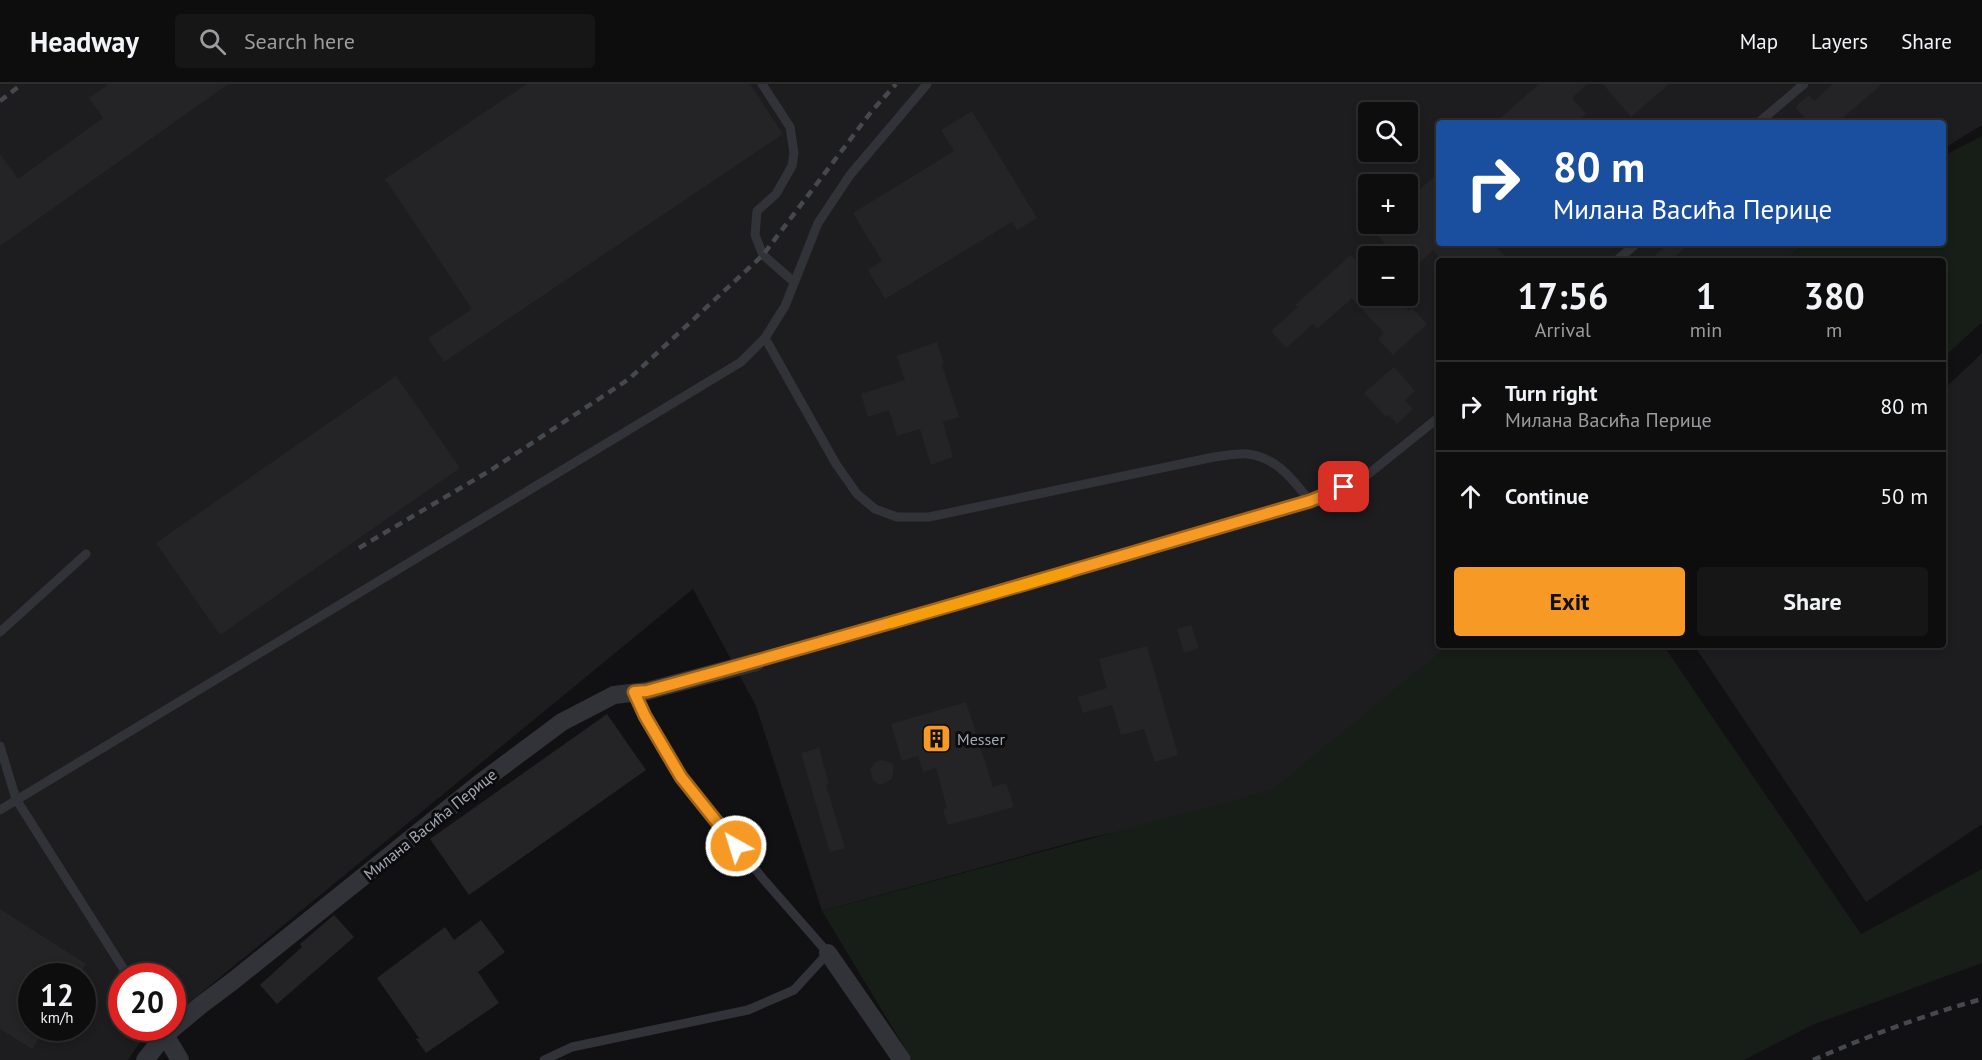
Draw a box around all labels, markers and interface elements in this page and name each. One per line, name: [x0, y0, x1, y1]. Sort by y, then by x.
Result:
search box: [175, 14, 595, 68]
text: Headway: [30, 23, 139, 60]
icon: search: [196, 25, 229, 58]
text: Search here: [244, 27, 355, 55]
text: Map: [1740, 28, 1778, 55]
text: Layers: [1811, 28, 1868, 55]
text: Share: [1901, 28, 1952, 55]
map controls: [1358, 102, 1418, 306]
button: search: [1358, 102, 1418, 162]
text: 80 m: [1553, 139, 1645, 194]
icon: right: [1454, 144, 1532, 222]
button: +: [1358, 174, 1418, 234]
text: Милана Васића Перице: [1553, 192, 1832, 226]
button: −: [1358, 246, 1418, 306]
text: 17:56: [1517, 272, 1609, 319]
text: 1: [1696, 272, 1716, 319]
text: 380: [1804, 272, 1865, 319]
text: Arrival: [1535, 317, 1591, 343]
text: min: [1690, 317, 1722, 343]
text: m: [1826, 317, 1842, 343]
text: Turn right: [1505, 379, 1597, 407]
icon: right: [1454, 390, 1487, 423]
text: 80 m: [1880, 392, 1928, 420]
text: Милана Васића Перице: [1505, 407, 1712, 433]
pin: [1318, 461, 1369, 512]
icon: arrive: [1327, 470, 1360, 503]
icon: ahead: [1454, 480, 1487, 513]
text: Continue: [1505, 482, 1589, 510]
text: 50 m: [1880, 482, 1928, 510]
button: Exit: [1454, 567, 1685, 636]
button: Share: [1697, 567, 1928, 636]
building icon: Messer: [920, 723, 952, 755]
place label: Messer: [957, 729, 1005, 749]
street label: Милана Васића Перице: [359, 764, 501, 884]
position arrow: [704, 814, 768, 878]
speed limit sign: 20: [108, 963, 186, 1041]
text: 12: [40, 975, 74, 1014]
text: km/h: [41, 1008, 73, 1027]

